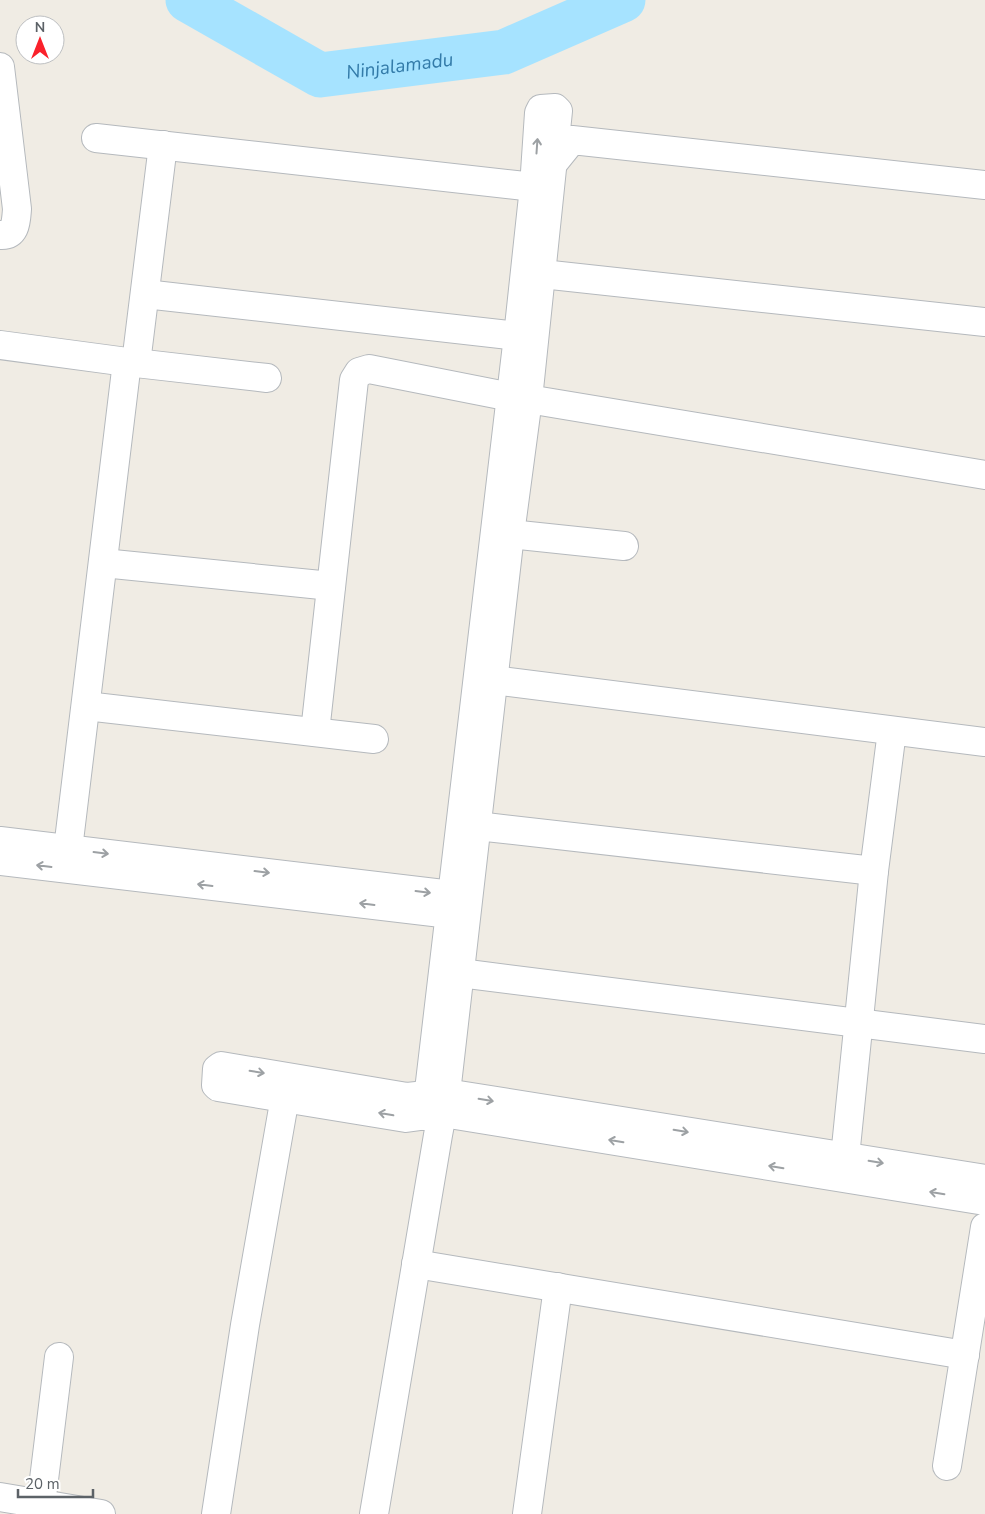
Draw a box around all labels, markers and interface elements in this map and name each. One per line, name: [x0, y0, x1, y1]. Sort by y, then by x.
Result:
north arrow: [15, 15, 65, 65]
text: N: [35, 18, 45, 37]
water label: Ninjalamadu: [345, 46, 455, 86]
one-way arrow: [532, 139, 541, 155]
one-way arrow: [92, 848, 108, 858]
one-way arrow: [36, 861, 52, 871]
one-way arrow: [254, 867, 270, 877]
one-way arrow: [198, 880, 214, 890]
one-way arrow: [415, 887, 431, 897]
one-way arrow: [359, 899, 375, 909]
one-way arrow: [248, 1067, 264, 1077]
one-way arrow: [478, 1095, 494, 1105]
one-way arrow: [379, 1109, 395, 1119]
one-way arrow: [673, 1126, 689, 1136]
one-way arrow: [608, 1136, 624, 1146]
one-way arrow: [868, 1157, 884, 1167]
one-way arrow: [769, 1162, 785, 1172]
one-way arrow: [929, 1188, 945, 1198]
scale bar: [18, 1466, 92, 1498]
text: 20 m: [25, 1474, 60, 1494]

